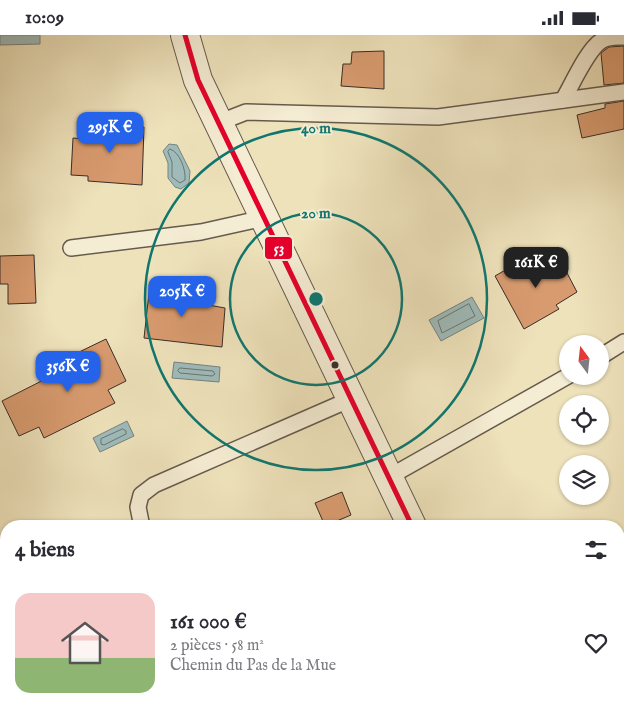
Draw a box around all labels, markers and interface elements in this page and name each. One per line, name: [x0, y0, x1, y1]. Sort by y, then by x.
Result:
text: 10:09: [25, 6, 64, 30]
pin: 295K €: [69, 111, 151, 154]
text: 295K €: [88, 118, 132, 138]
text: 40 m: [301, 119, 331, 138]
text: 20 m: [301, 204, 331, 223]
line badge: 53: [264, 236, 293, 260]
text: 53: [274, 240, 284, 258]
pin: 161K €: [495, 247, 577, 289]
text: 161K €: [514, 253, 558, 273]
pin: 205K €: [141, 275, 223, 318]
text: 205K €: [159, 282, 205, 302]
centre of rings: [307, 290, 325, 308]
north arrow: [559, 335, 609, 385]
map controls: [559, 335, 609, 505]
pin: 356K €: [27, 351, 109, 393]
text: 356K €: [47, 357, 89, 377]
unlabelled marker: [330, 360, 340, 370]
button: locate: [559, 395, 609, 445]
button: layers: [559, 455, 609, 505]
icon: filters: [582, 536, 610, 564]
text: 4 biens: [15, 537, 75, 564]
text: 161 000 €: [170, 609, 247, 636]
icon: home: [55, 613, 115, 673]
icon: heart: [582, 629, 610, 657]
text: 2 pièces · 58 m²: [170, 636, 264, 656]
text: Chemin du Pas de la Mue: [170, 656, 336, 676]

